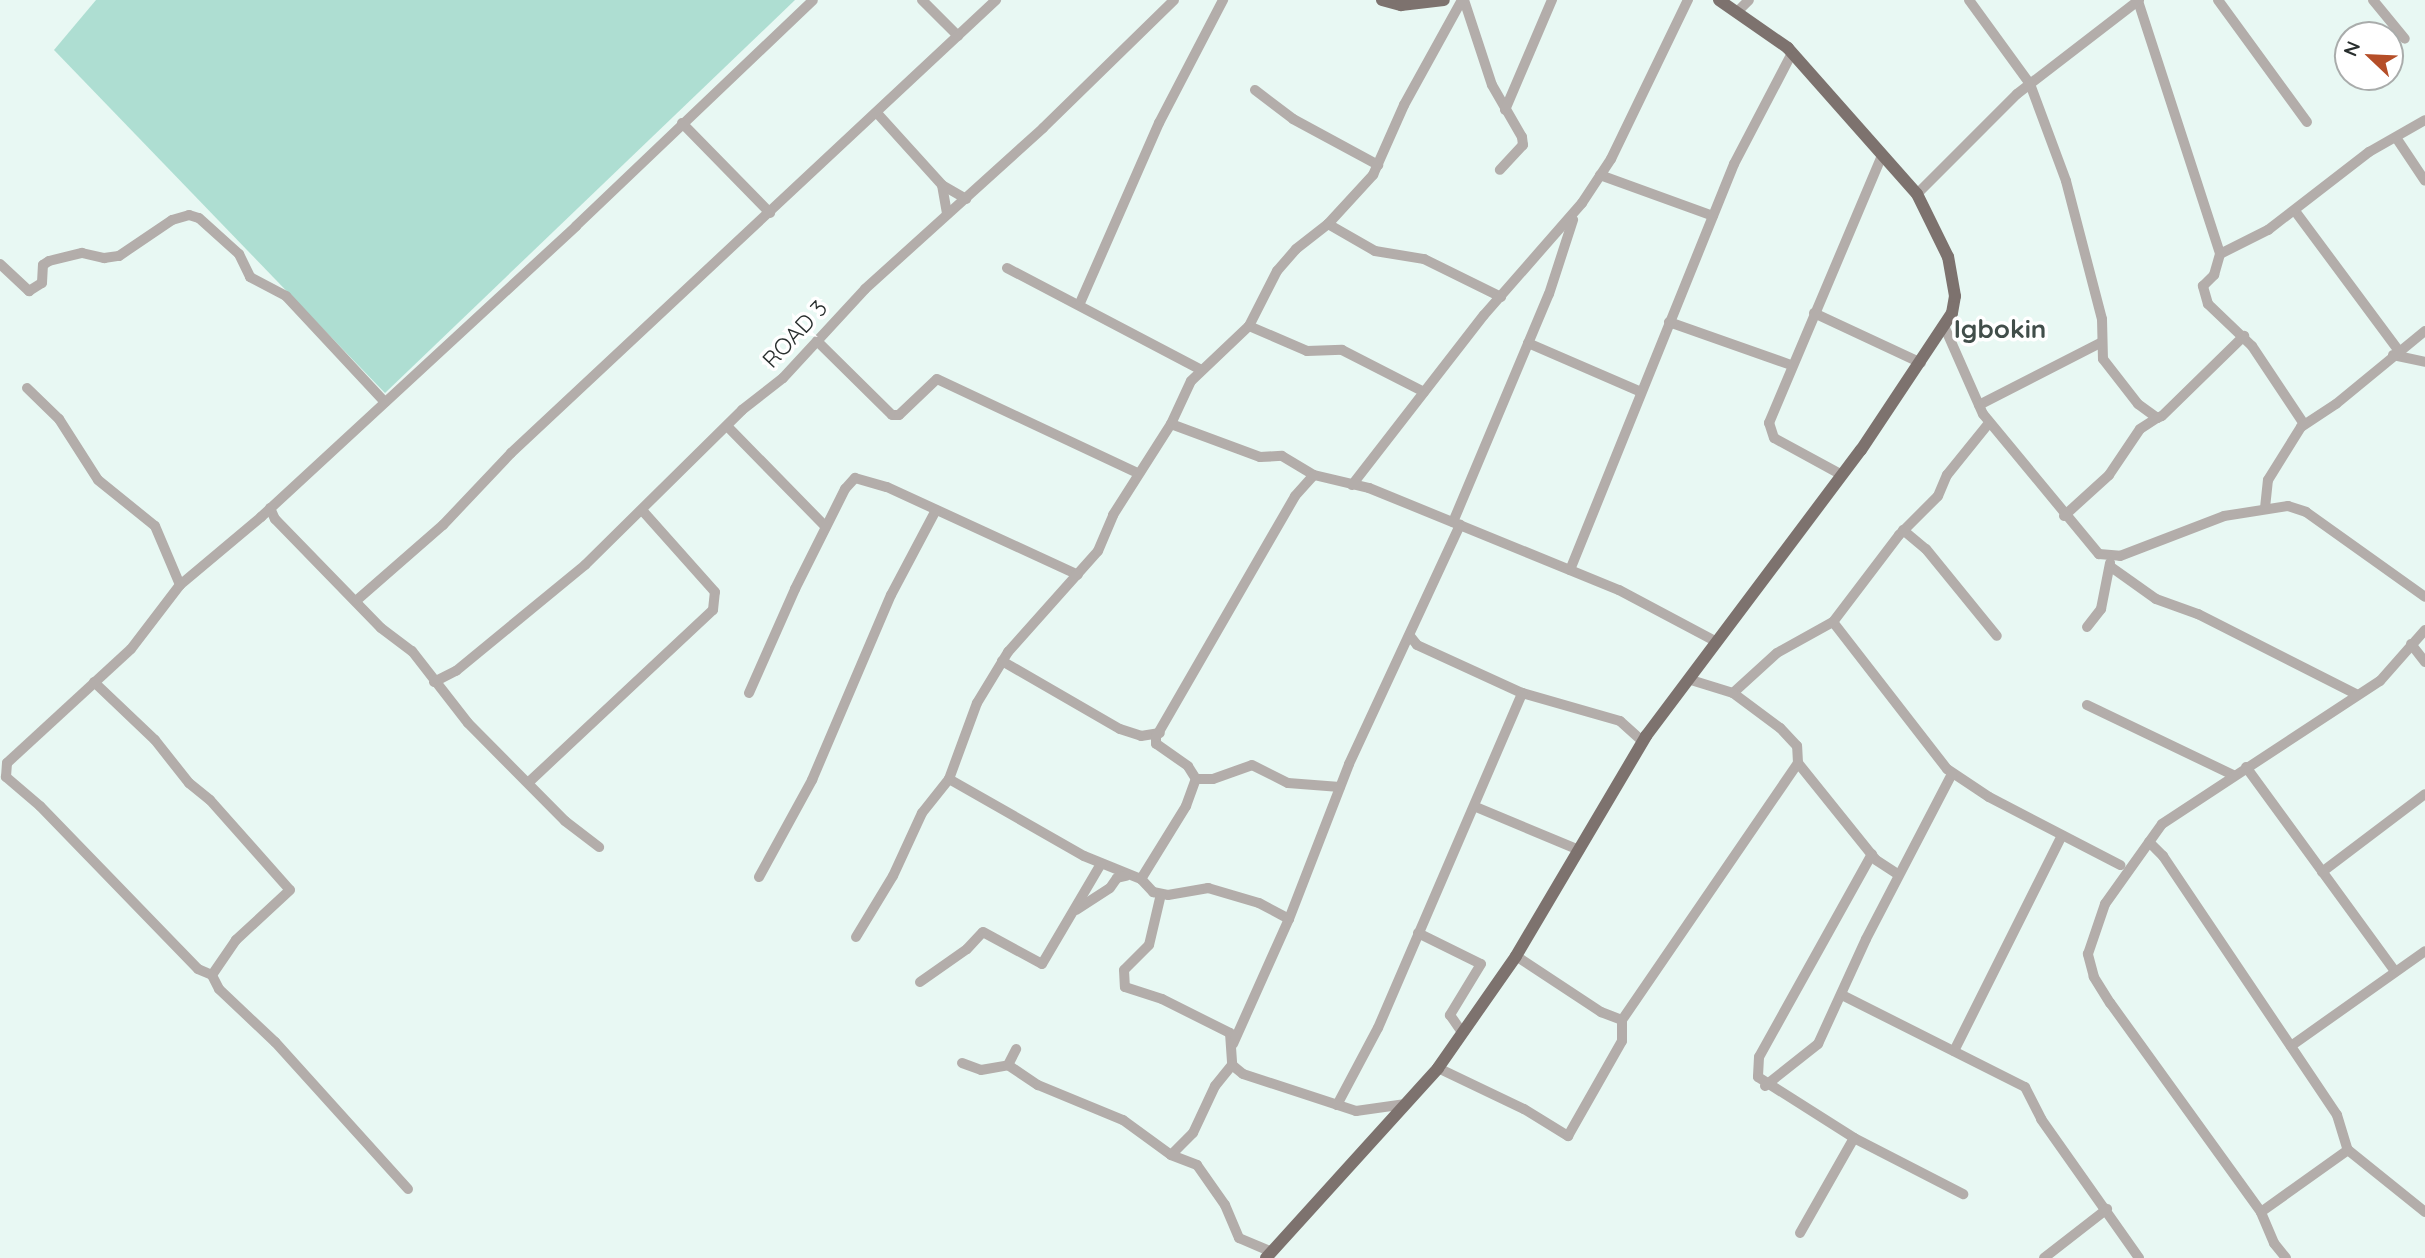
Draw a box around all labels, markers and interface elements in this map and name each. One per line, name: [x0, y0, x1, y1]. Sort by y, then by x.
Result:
north arrow: [2334, 21, 2404, 91]
text: N: [2338, 37, 2365, 60]
street label: ROAD 3: [757, 294, 833, 374]
district label: Igbokin: [1954, 313, 2046, 345]

